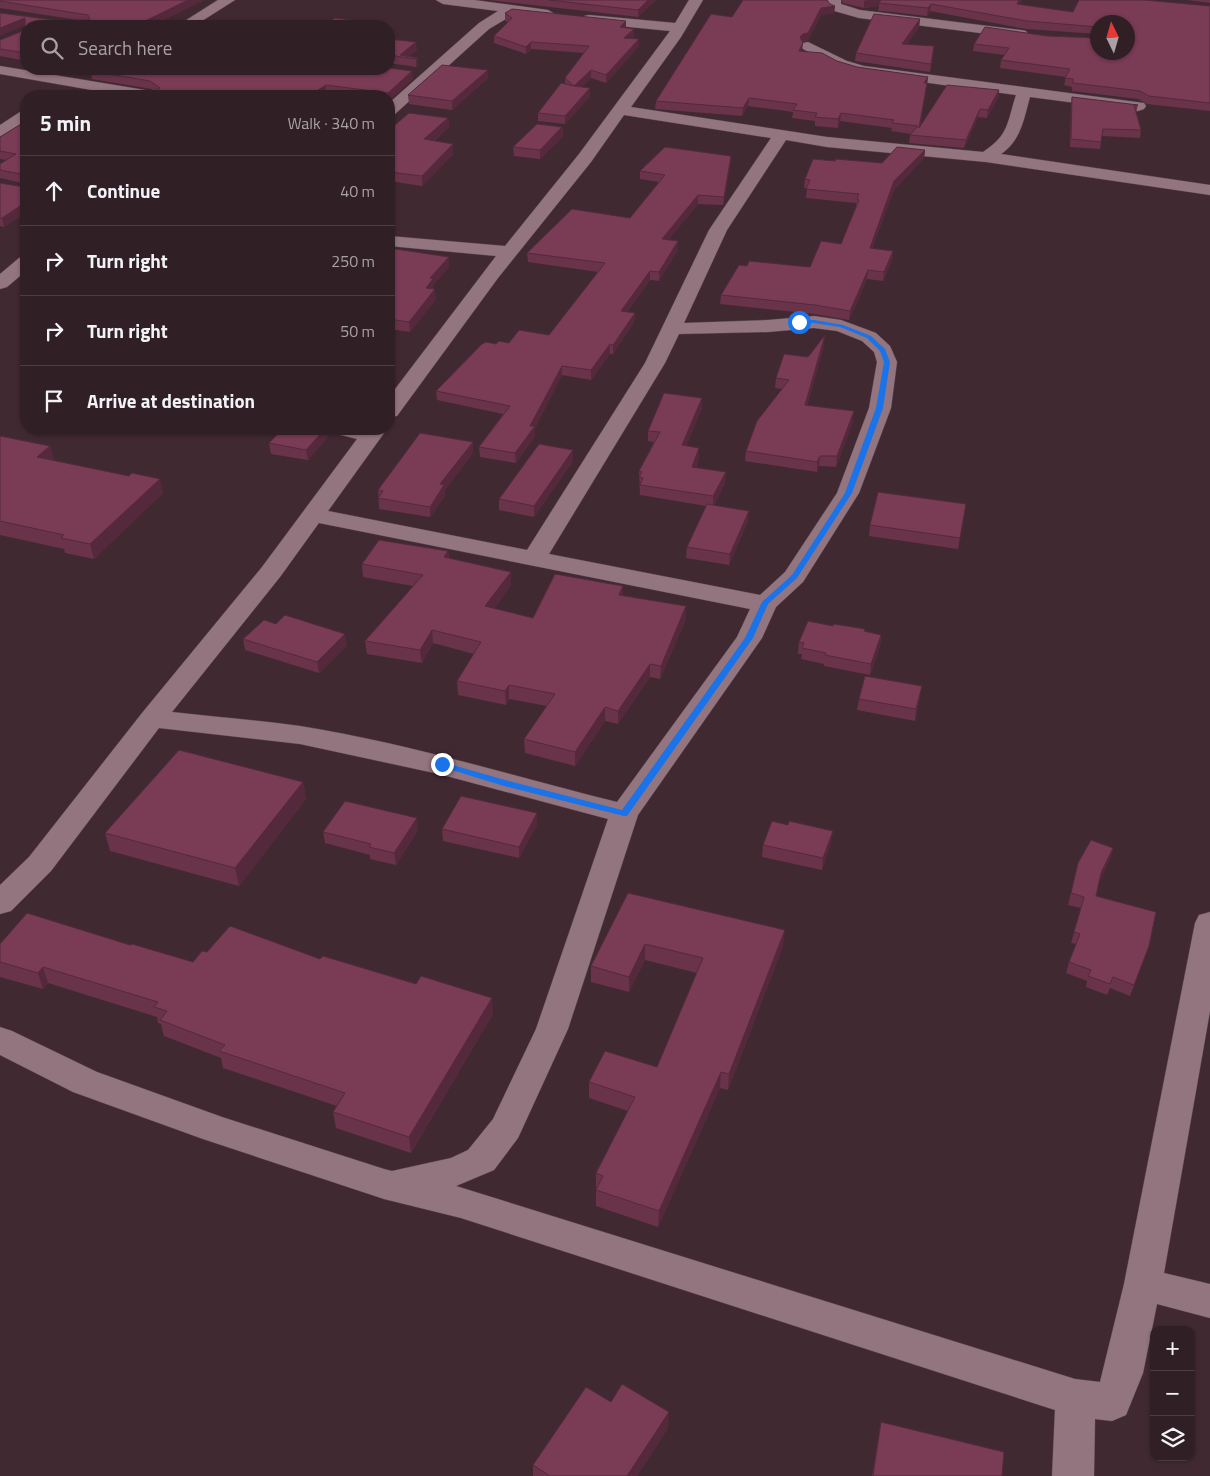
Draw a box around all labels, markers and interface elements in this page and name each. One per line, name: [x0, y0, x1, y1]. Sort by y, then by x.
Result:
north arrow: [1090, 15, 1135, 60]
search box: [20, 20, 395, 75]
text: Search here: [78, 33, 172, 62]
icon: search: [38, 34, 66, 62]
text: 5 min: [40, 107, 91, 139]
text: Walk · 340 m: [287, 111, 375, 135]
text: Continue: [87, 176, 160, 205]
icon: ahead: [40, 177, 68, 205]
text: 40 m: [340, 179, 375, 203]
text: Turn right: [87, 246, 168, 275]
icon: right: [40, 247, 68, 275]
text: 250 m: [331, 249, 375, 273]
route start: [788, 311, 811, 334]
text: Turn right: [87, 316, 168, 345]
icon: right: [40, 317, 68, 345]
text: 50 m: [340, 319, 375, 343]
text: Arrive at destination: [87, 386, 255, 415]
icon: arrive: [40, 387, 68, 415]
route end: [431, 753, 454, 776]
map controls: [1150, 1326, 1195, 1461]
button: +: [1150, 1326, 1195, 1371]
button: −: [1150, 1371, 1195, 1416]
button: layers: [1150, 1416, 1195, 1461]

